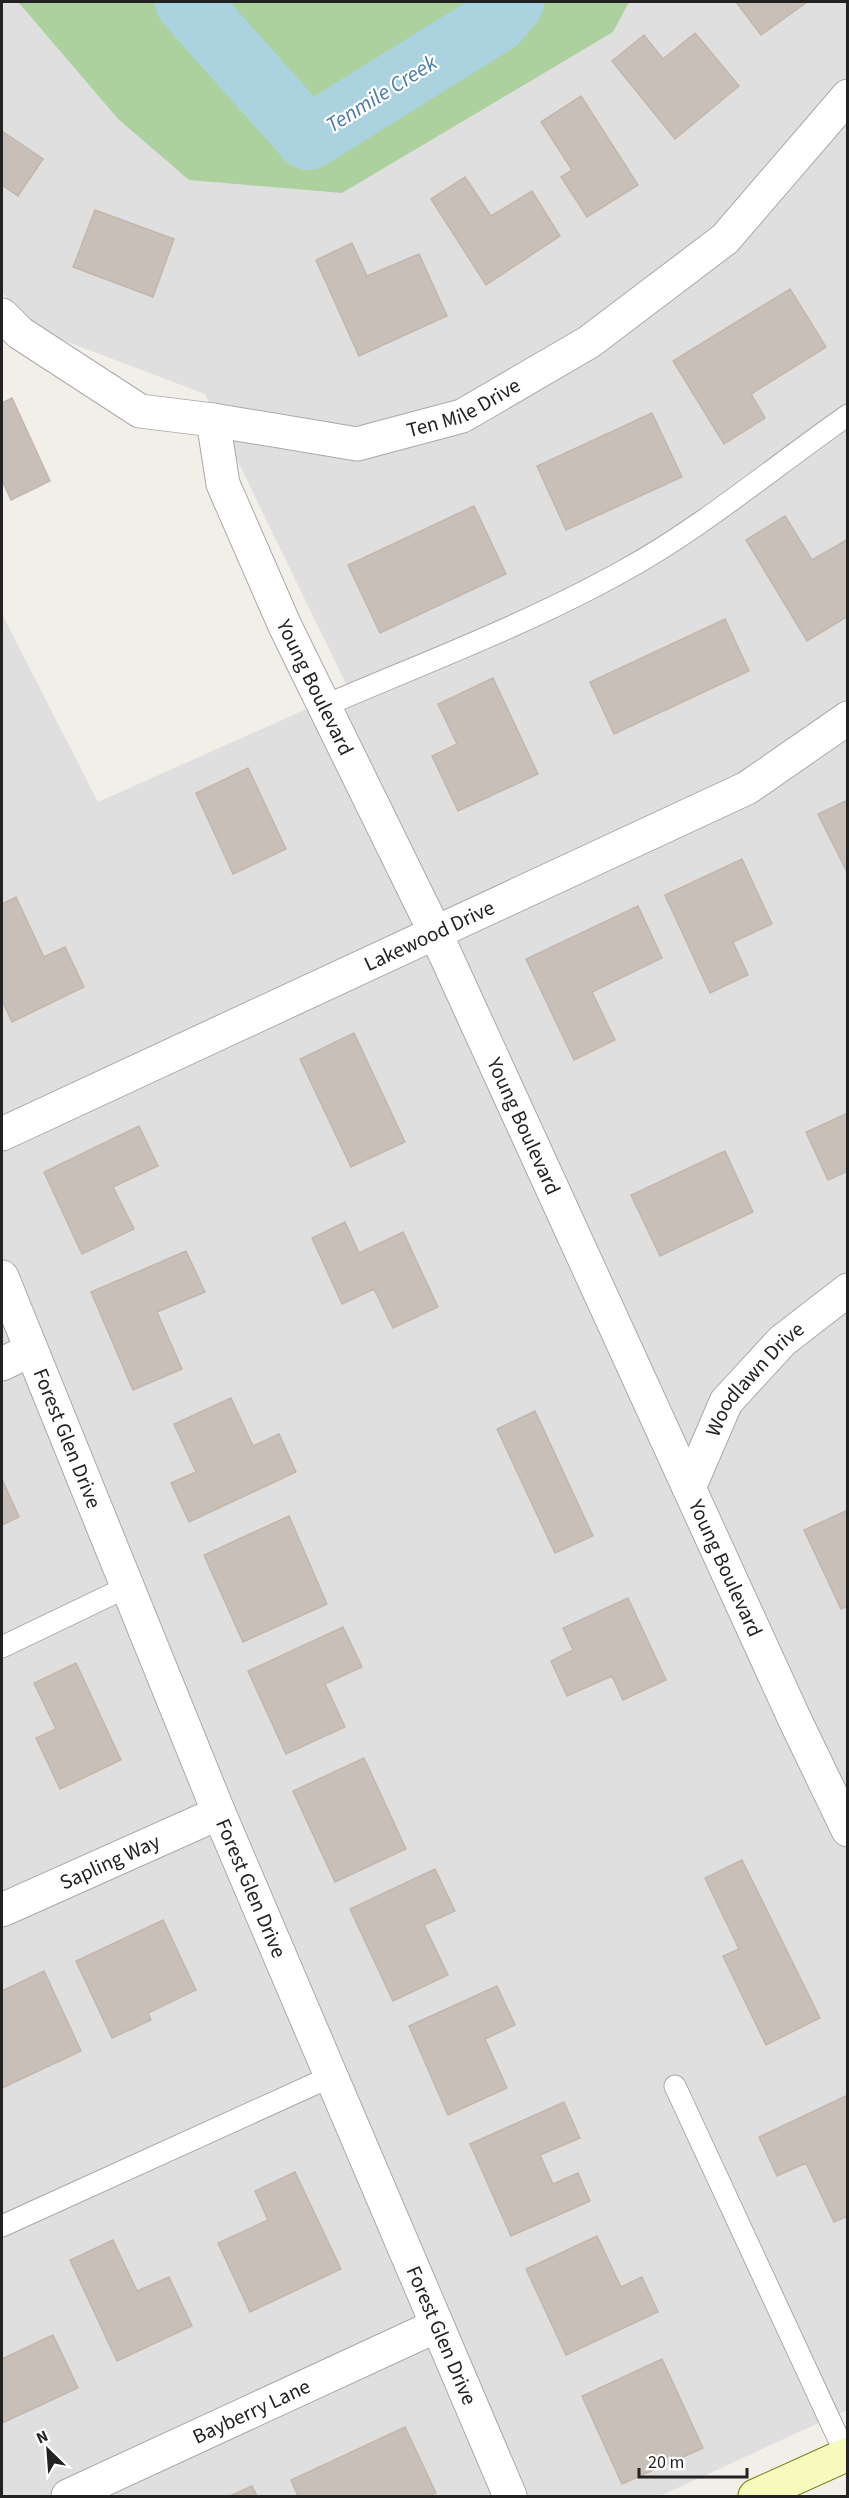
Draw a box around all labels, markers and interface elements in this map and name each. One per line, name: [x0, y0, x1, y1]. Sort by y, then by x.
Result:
water label: Tenmile Creek: [320, 47, 444, 141]
street label: Ten Mile Drive: [403, 370, 526, 445]
street label: Young Boulevard: [269, 614, 361, 760]
street label: Lakewood Drive: [359, 892, 499, 979]
street label: Young Boulevard: [479, 1052, 568, 1200]
street label: Woodlawn Drive: [698, 1314, 810, 1441]
street label: Forest Glen Drive: [25, 1364, 109, 1513]
street label: Young Boulevard: [681, 1494, 770, 1642]
street label: Forest Glen Drive: [208, 1814, 294, 1962]
street label: Sapling Way: [55, 1826, 165, 1897]
street label: Forest Glen Drive: [399, 2261, 484, 2410]
street label: Bayberry Lane: [188, 2371, 315, 2451]
north arrow: [18, 2420, 78, 2480]
text: N: [33, 2425, 52, 2450]
scale bar: [639, 2441, 747, 2479]
text: 20 m: [648, 2450, 684, 2475]

